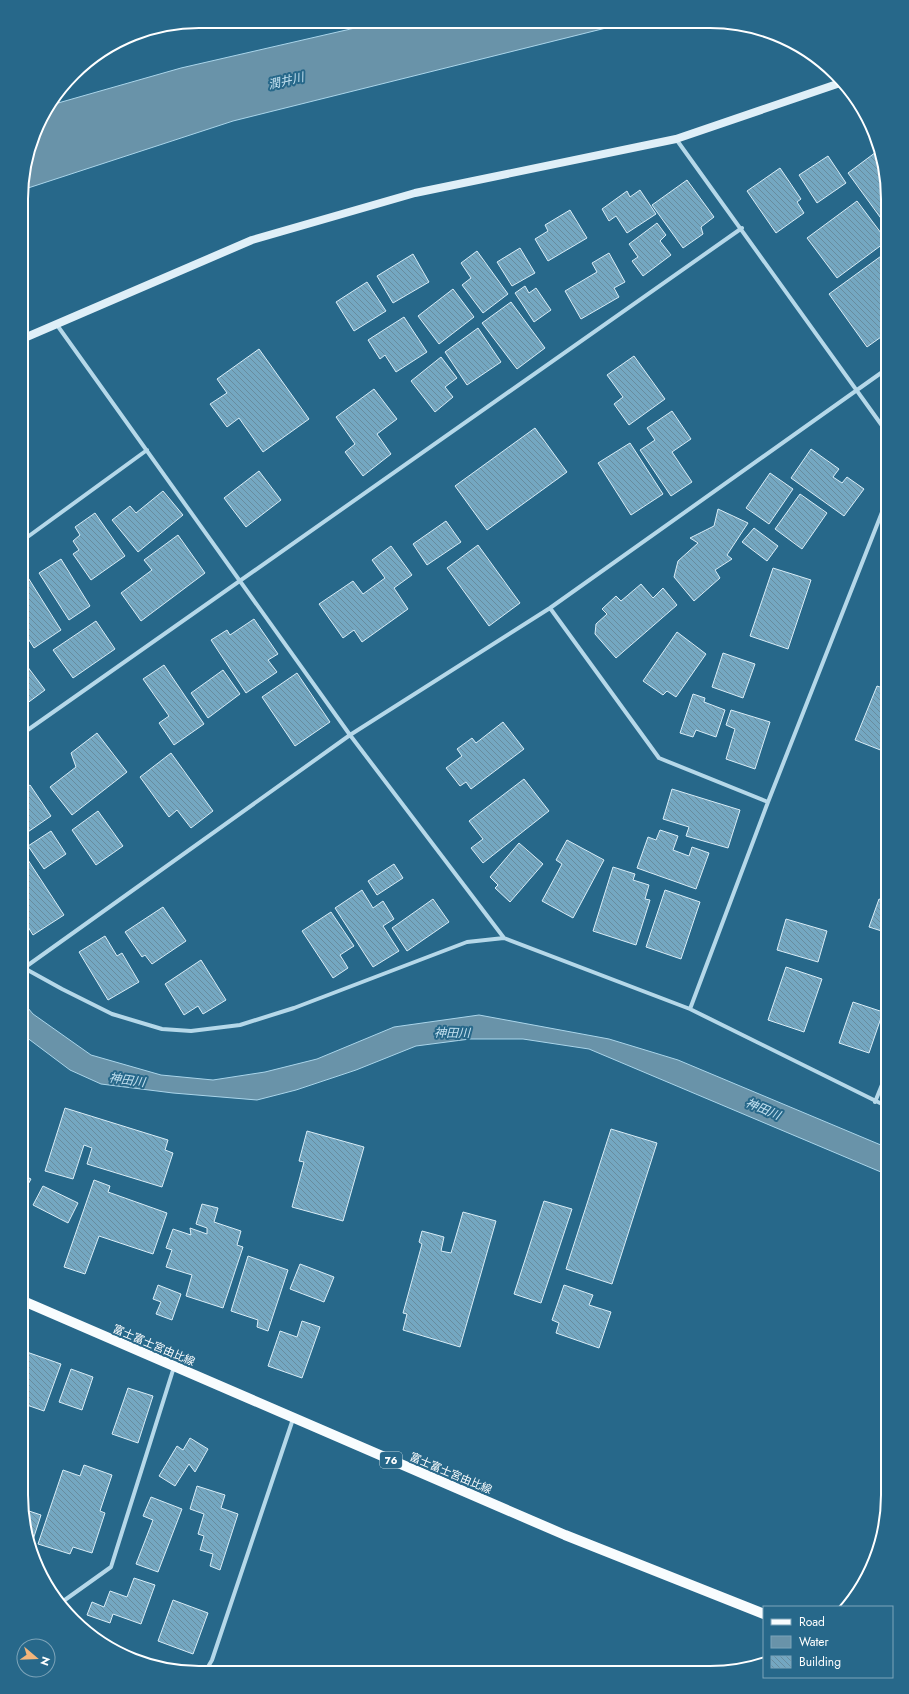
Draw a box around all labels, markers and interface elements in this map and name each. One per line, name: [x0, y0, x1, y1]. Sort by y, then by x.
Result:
water label: 潤井川: [266, 68, 308, 94]
water label: 神田川: [434, 1024, 472, 1042]
water label: 神田川: [108, 1069, 148, 1092]
water label: 神田川: [743, 1094, 785, 1125]
street label: 富士富士宮由比線: [110, 1320, 198, 1370]
street label: 富士富士宮由比線: [407, 1448, 495, 1498]
road number: 76: [380, 1452, 402, 1468]
legend: [763, 1606, 893, 1678]
text: Road: [799, 1613, 825, 1631]
text: Water: [799, 1633, 830, 1651]
north arrow: [16, 1638, 56, 1678]
text: Building: [799, 1653, 841, 1671]
text: N: [36, 1655, 54, 1668]

